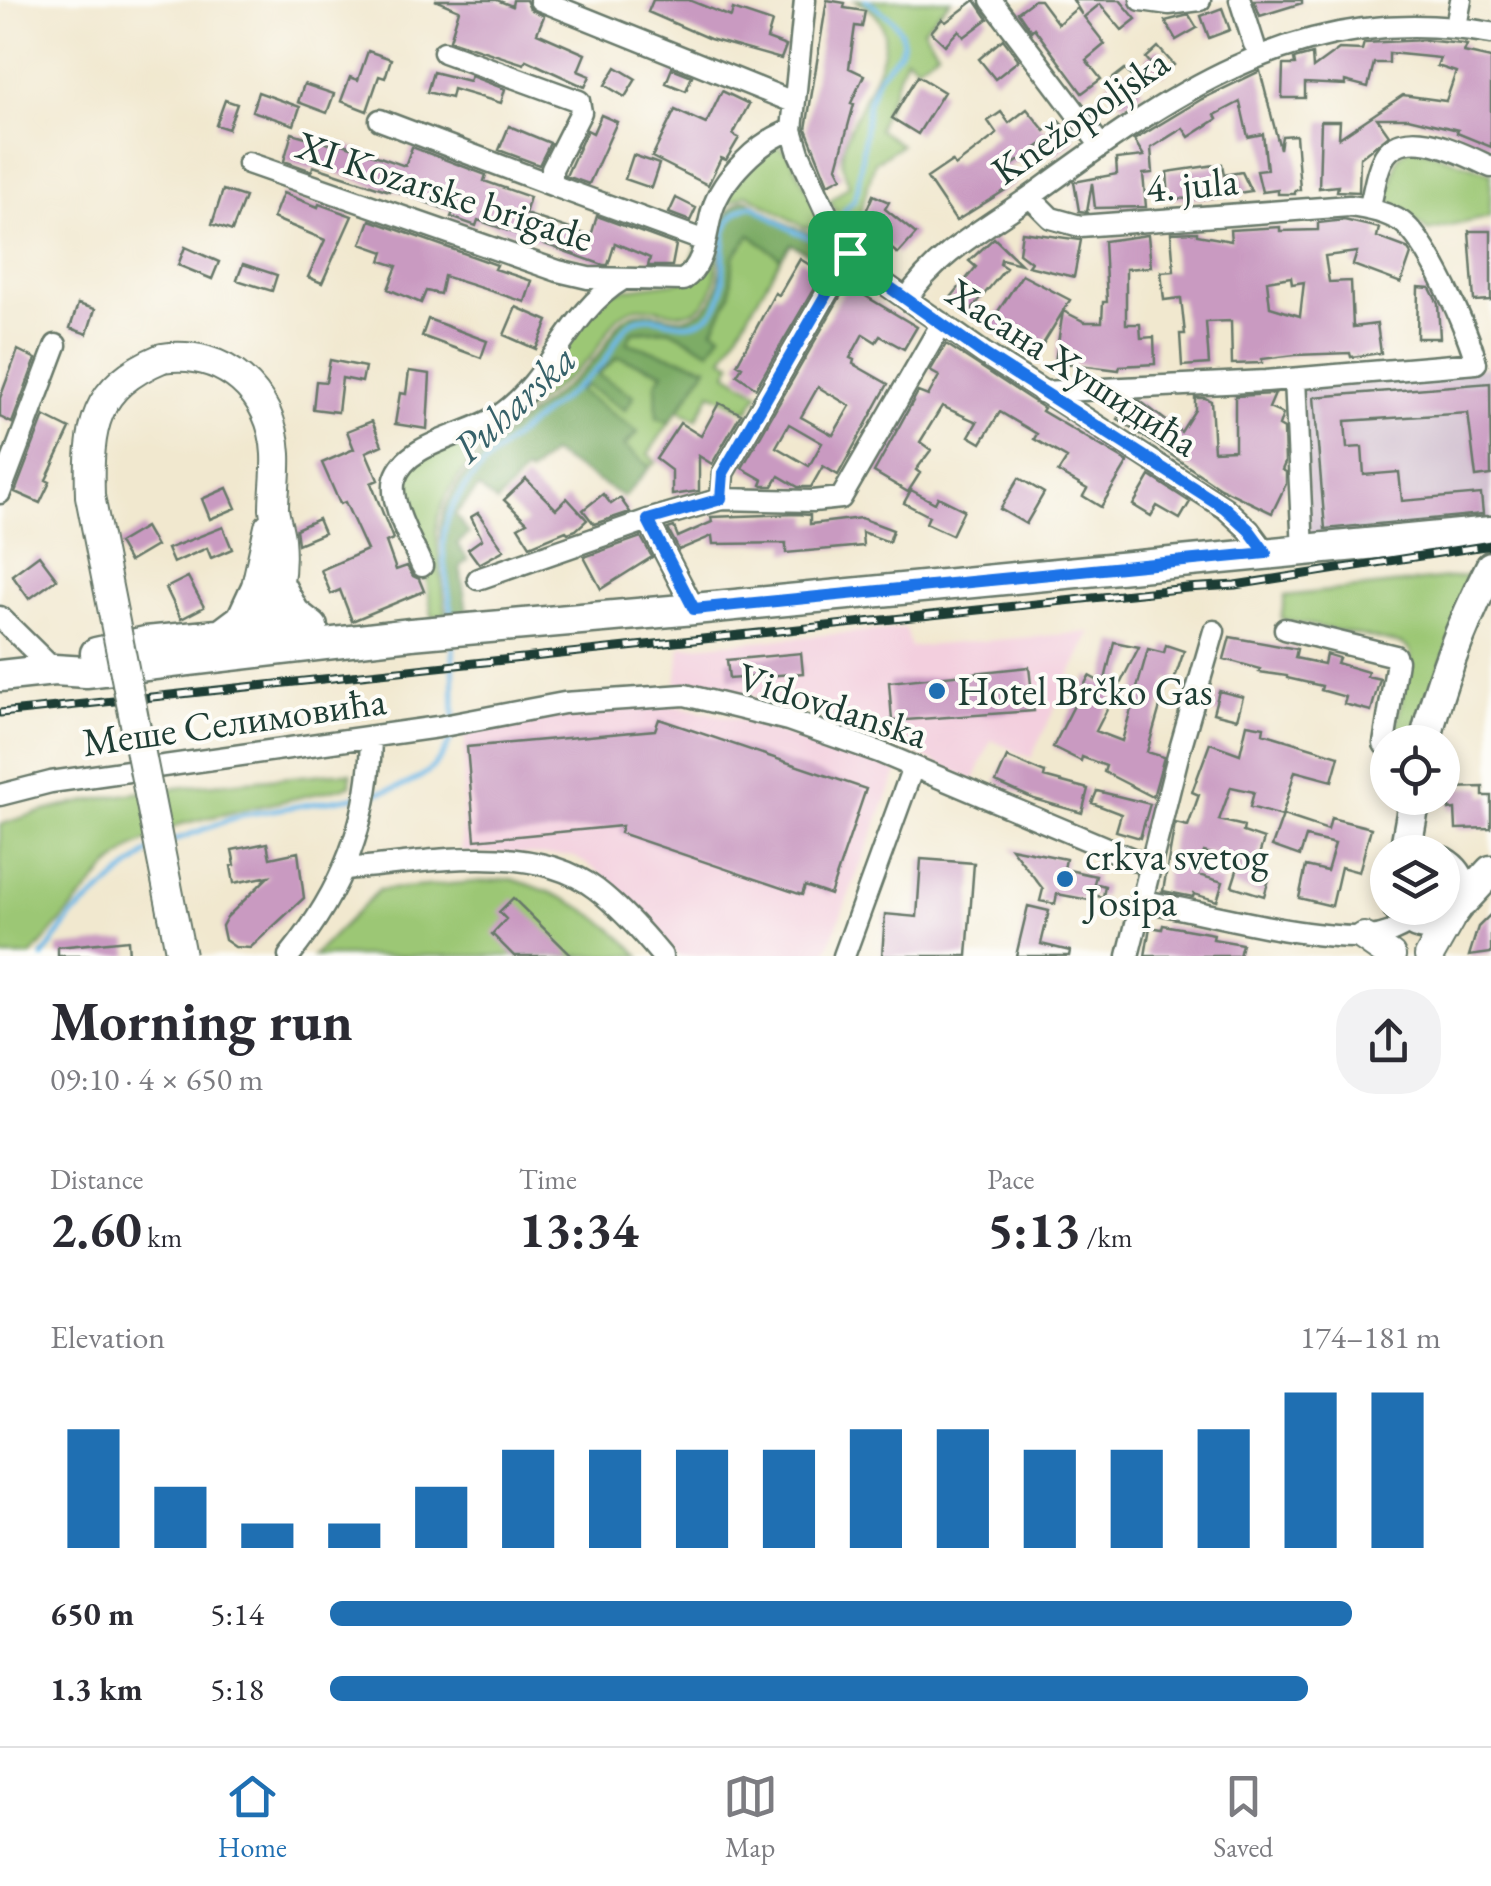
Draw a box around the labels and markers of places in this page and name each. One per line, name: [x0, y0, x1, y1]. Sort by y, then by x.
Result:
pin: [808, 211, 893, 296]
place label: Hotel Brčko Gas: [957, 665, 1213, 717]
marker: Hotel Brčko Gas: [926, 680, 948, 702]
place label: crkva svetog Josipa: [1082, 830, 1269, 928]
marker: crkva svetog Josipa: [1054, 868, 1076, 890]

